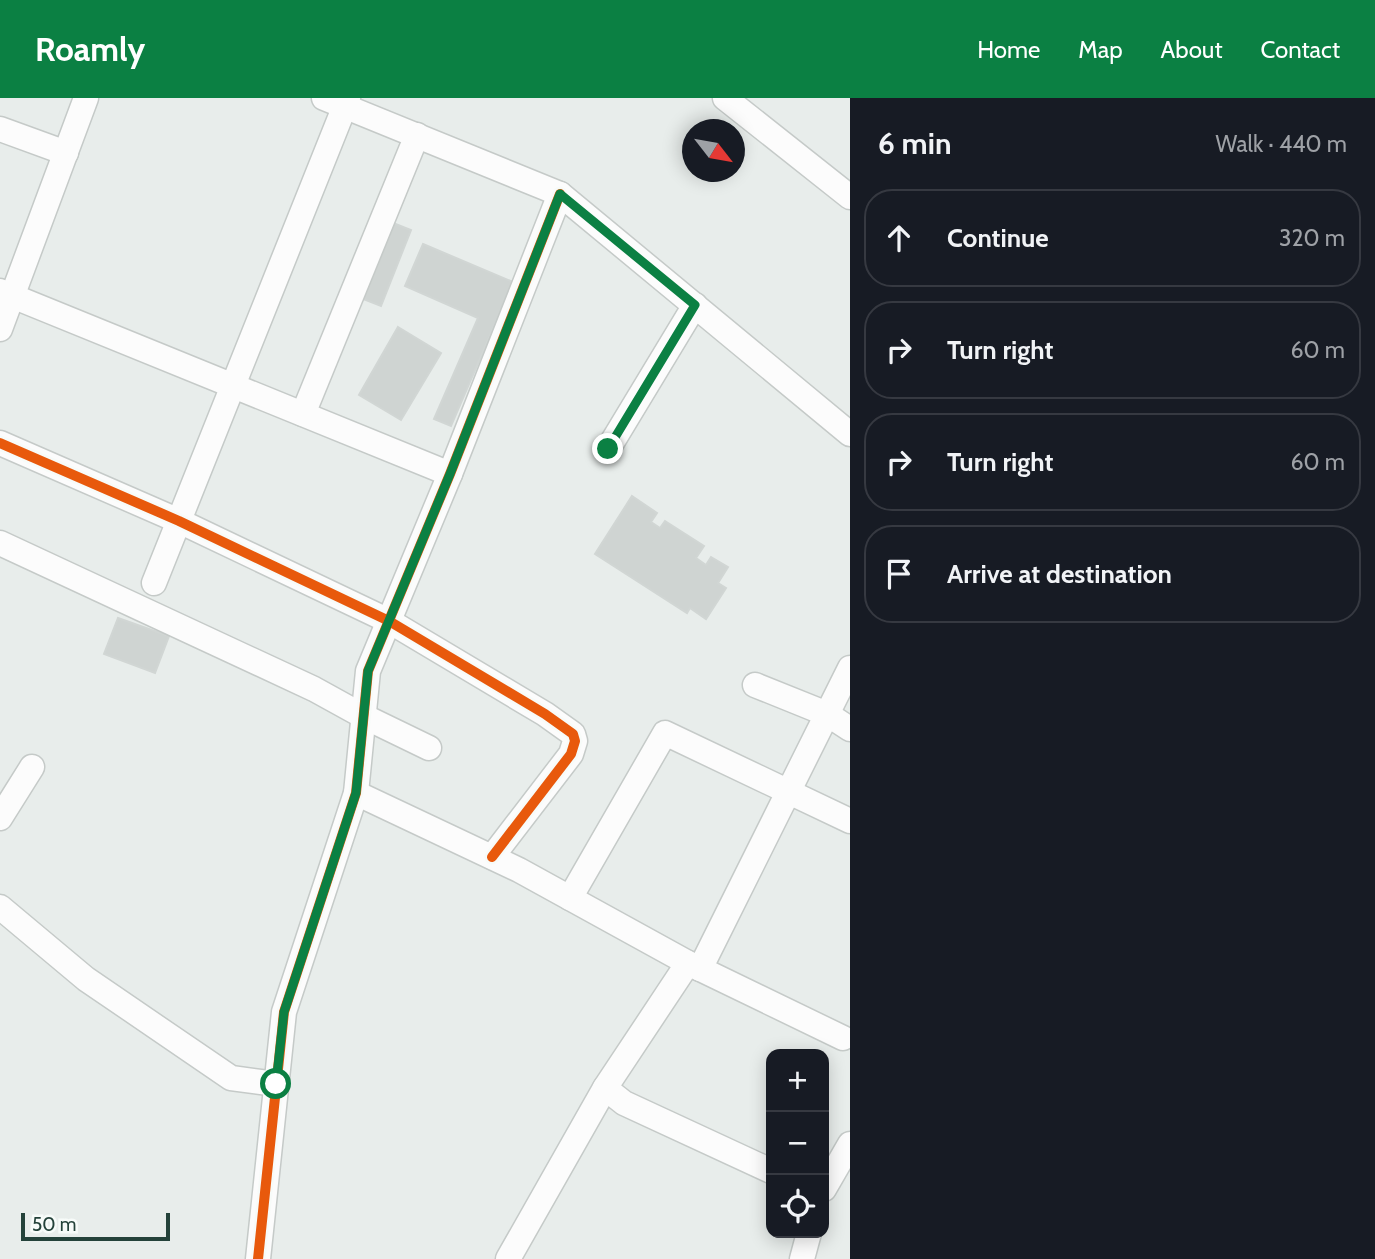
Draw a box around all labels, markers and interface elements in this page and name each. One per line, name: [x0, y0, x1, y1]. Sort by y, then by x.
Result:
text: Roamly: [35, 29, 145, 69]
text: Home: [977, 35, 1040, 64]
text: Map: [1078, 35, 1123, 64]
text: About: [1161, 35, 1223, 64]
text: Contact: [1261, 35, 1340, 64]
north arrow: [682, 119, 745, 182]
text: 6 min: [878, 125, 951, 162]
text: Walk · 440 m: [1216, 130, 1347, 158]
icon: ahead: [880, 219, 918, 257]
text: Continue: [947, 222, 1049, 254]
text: 320 m: [1279, 224, 1345, 252]
icon: right: [880, 331, 918, 369]
text: Turn right: [947, 334, 1053, 366]
text: 60 m: [1291, 336, 1345, 364]
route end: [592, 433, 623, 464]
icon: right: [880, 443, 918, 481]
text: Turn right: [947, 446, 1053, 478]
text: 60 m: [1291, 448, 1345, 476]
icon: arrive: [880, 555, 918, 593]
text: Arrive at destination: [947, 558, 1172, 590]
map controls: [766, 1049, 829, 1238]
button: +: [766, 1049, 829, 1112]
route start: [260, 1068, 291, 1099]
button: −: [766, 1112, 829, 1175]
button: locate: [766, 1175, 829, 1238]
scale bar: [21, 1210, 170, 1242]
text: 50 m: [32, 1213, 76, 1236]

